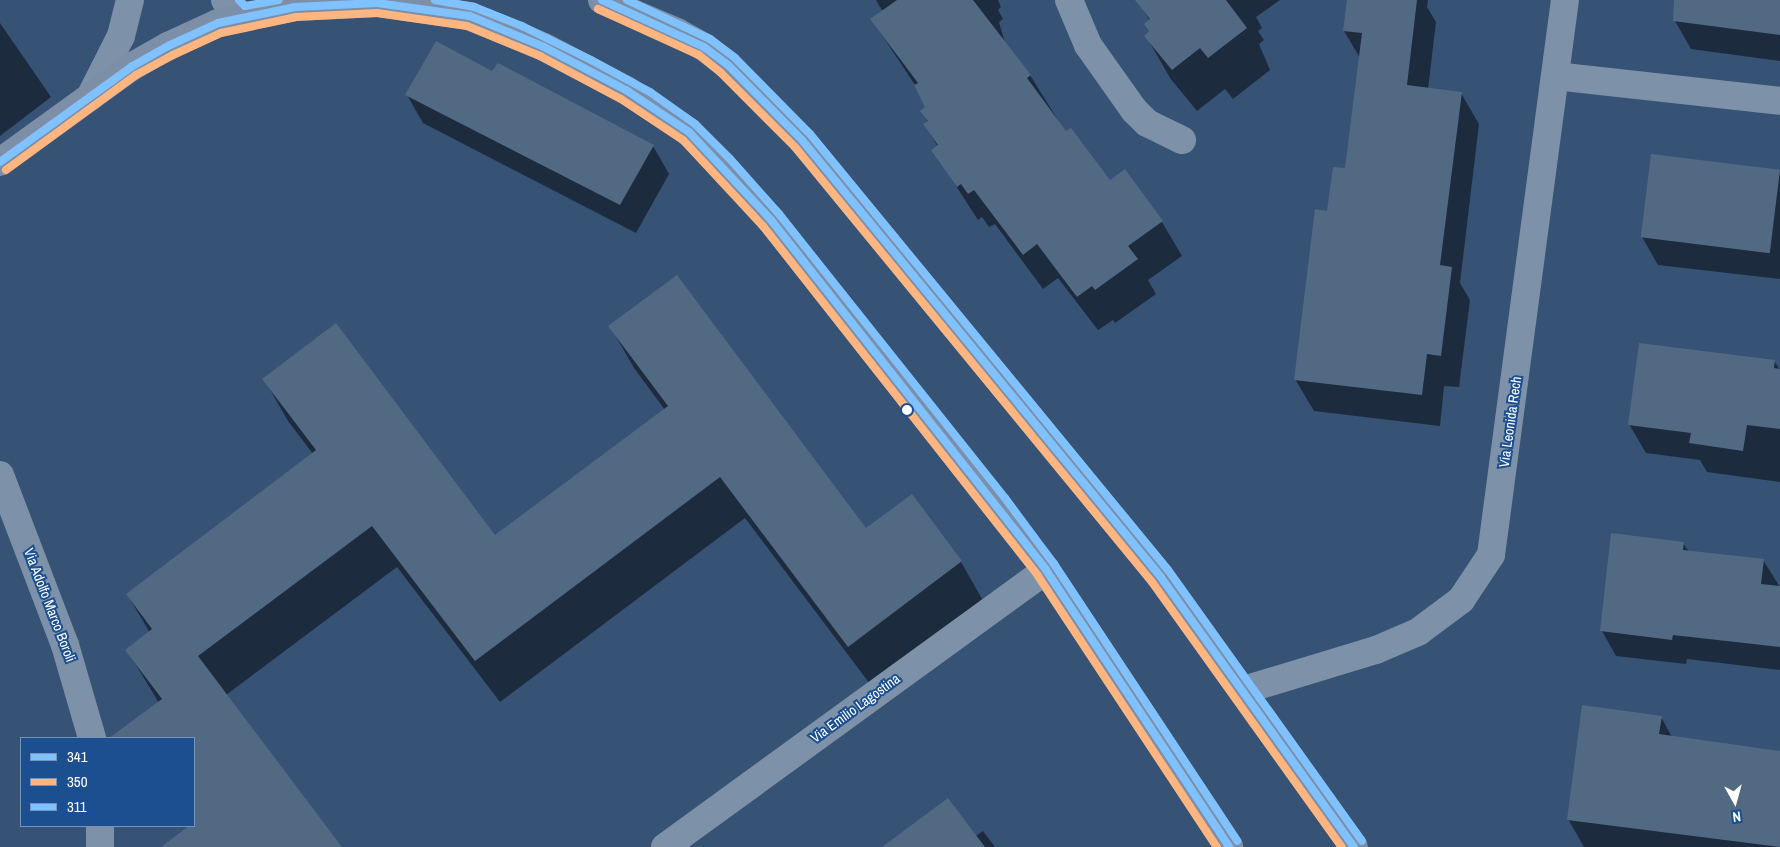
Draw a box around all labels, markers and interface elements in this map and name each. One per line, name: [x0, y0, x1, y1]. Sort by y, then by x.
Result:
street label: Via Leonida Rech: [1495, 375, 1525, 469]
unlabelled marker: [902, 405, 912, 415]
street label: Via Adolfo Marco Boroli: [20, 545, 80, 665]
street label: Via Emilio Lagostina: [807, 670, 903, 746]
legend: [20, 737, 195, 827]
text: 341: [67, 746, 88, 767]
text: 350: [67, 771, 88, 792]
north arrow: [1710, 777, 1760, 827]
text: 311: [67, 796, 87, 817]
text: N: [1732, 807, 1742, 826]

